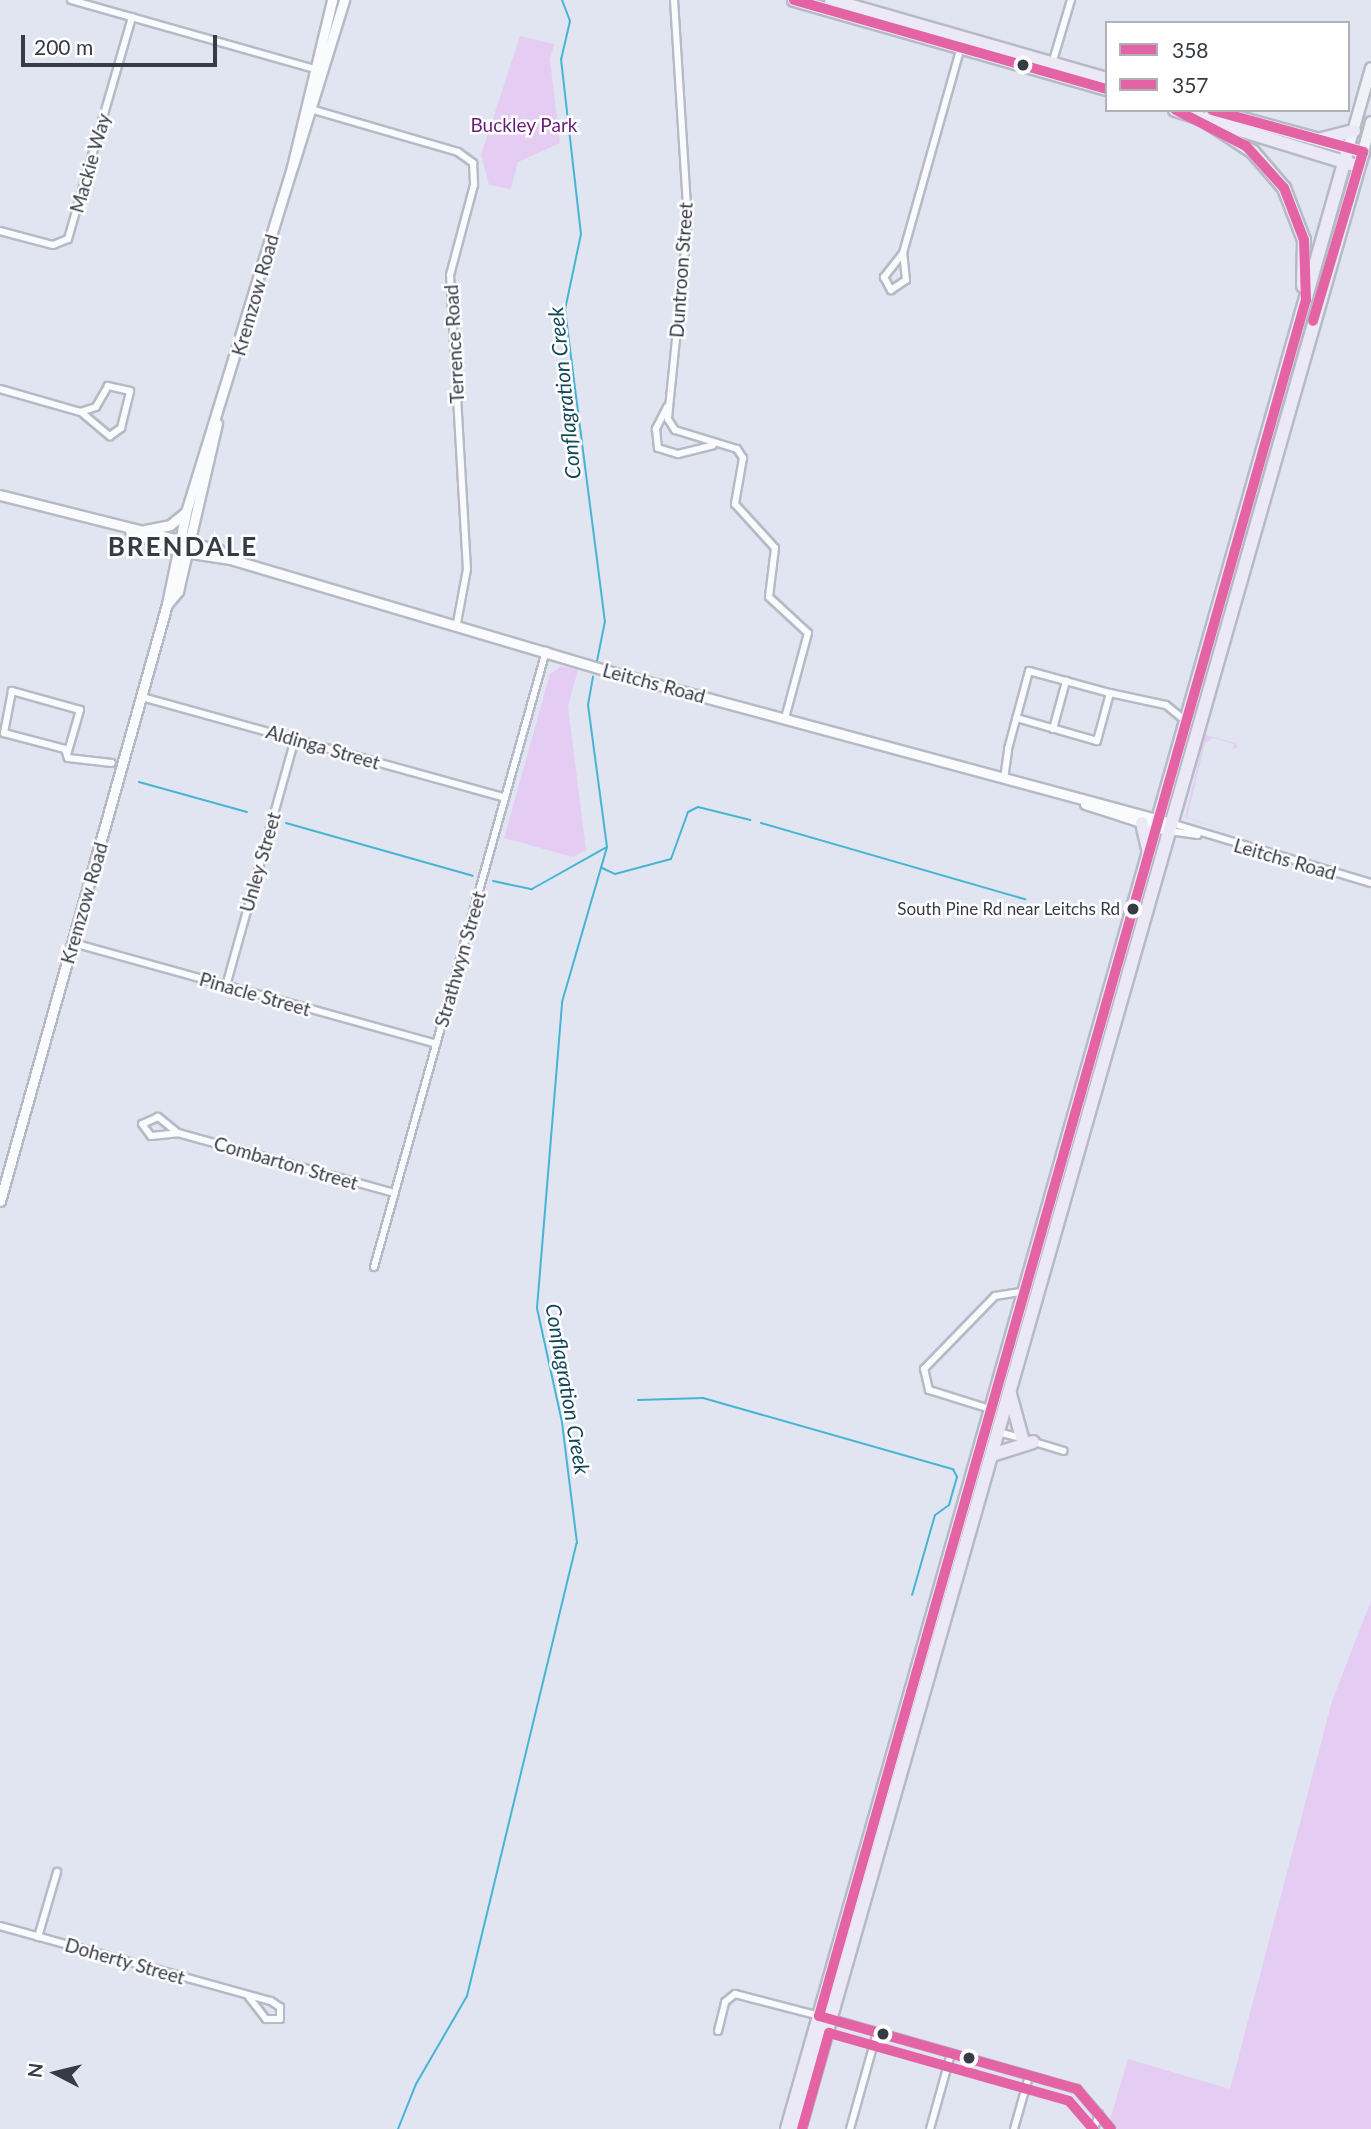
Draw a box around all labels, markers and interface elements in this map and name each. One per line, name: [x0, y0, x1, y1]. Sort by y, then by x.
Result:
scale bar: [24, 21, 220, 65]
legend: [1105, 21, 1350, 112]
text: 200 m: [34, 34, 93, 59]
text: 358: [1172, 37, 1209, 62]
unlabelled marker: [1016, 58, 1030, 72]
text: 357: [1172, 72, 1209, 97]
street label: Mackie Way: [65, 111, 115, 215]
park label: Buckley Park: [470, 114, 578, 136]
street label: Duntroon Street: [665, 202, 697, 338]
street label: Kremzow Road: [227, 231, 283, 359]
street label: Terrence Road: [440, 284, 468, 404]
water label: Conflagration Creek: [542, 306, 586, 480]
district label: BRENDALE: [109, 531, 257, 563]
street label: Leitchs Road: [600, 658, 708, 708]
street label: Aldinga Street: [263, 720, 383, 774]
street label: Unley Street: [235, 809, 285, 915]
street label: Leitchs Road: [1231, 834, 1339, 884]
street label: Kremzow Road: [56, 839, 112, 967]
street label: Strathwyn Street: [430, 888, 490, 1030]
place label: South Pine Rd near Leitchs Rd: [897, 899, 1120, 919]
marker: South Pine Rd near Leitchs Rd: [1126, 902, 1140, 916]
street label: Pinacle Street: [197, 967, 313, 1021]
street label: Combarton Street: [211, 1132, 361, 1194]
water label: Conflagration Creek: [541, 1302, 595, 1476]
street label: Doherty Street: [62, 1933, 188, 1989]
unlabelled marker: [876, 2027, 890, 2041]
north arrow: [21, 2038, 91, 2108]
unlabelled marker: [962, 2051, 976, 2065]
text: N: [22, 2062, 47, 2079]

